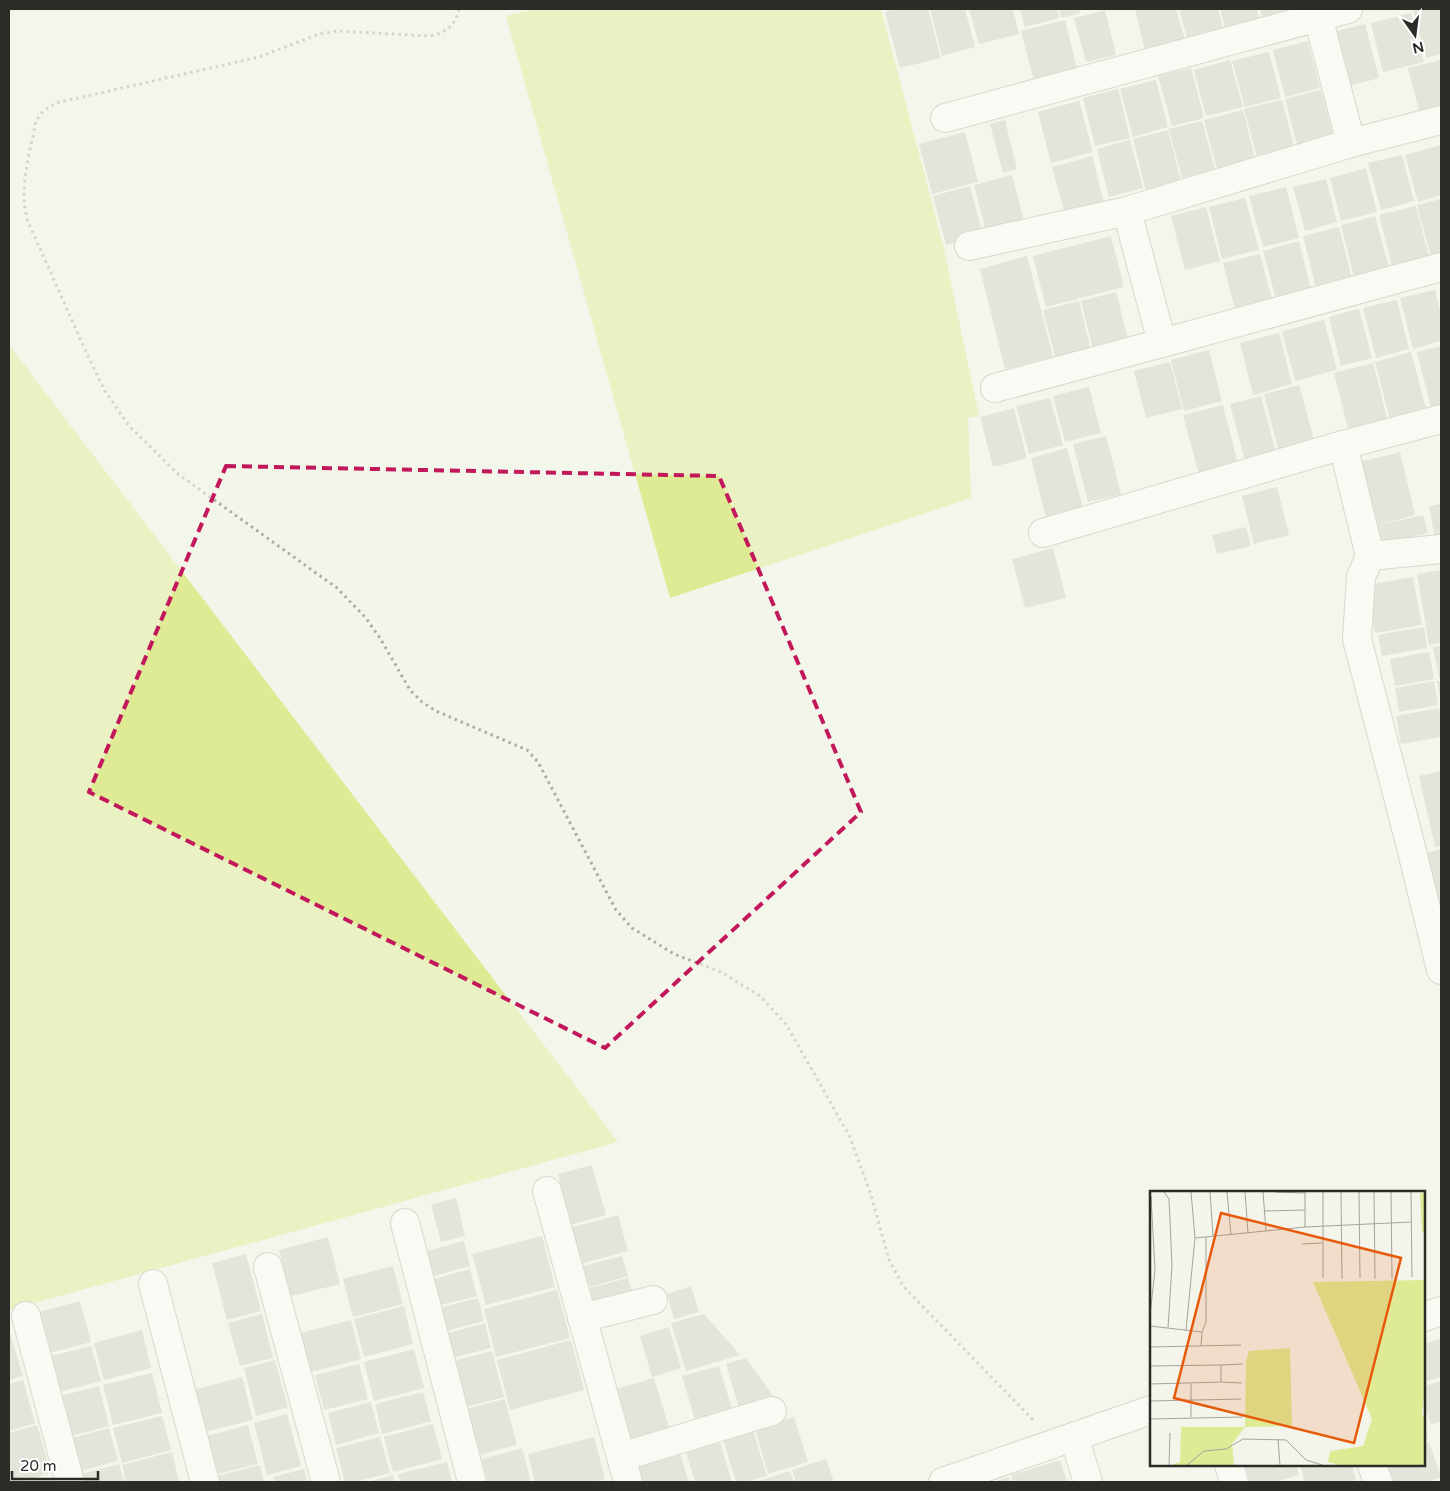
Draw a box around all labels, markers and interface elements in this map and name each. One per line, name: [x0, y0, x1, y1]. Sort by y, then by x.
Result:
north arrow: [1390, 10, 1440, 60]
text: N: [1411, 38, 1426, 57]
inset map: [1150, 1191, 1425, 1466]
scale bar: [12, 1448, 99, 1480]
text: 20 m: [20, 1457, 57, 1475]

